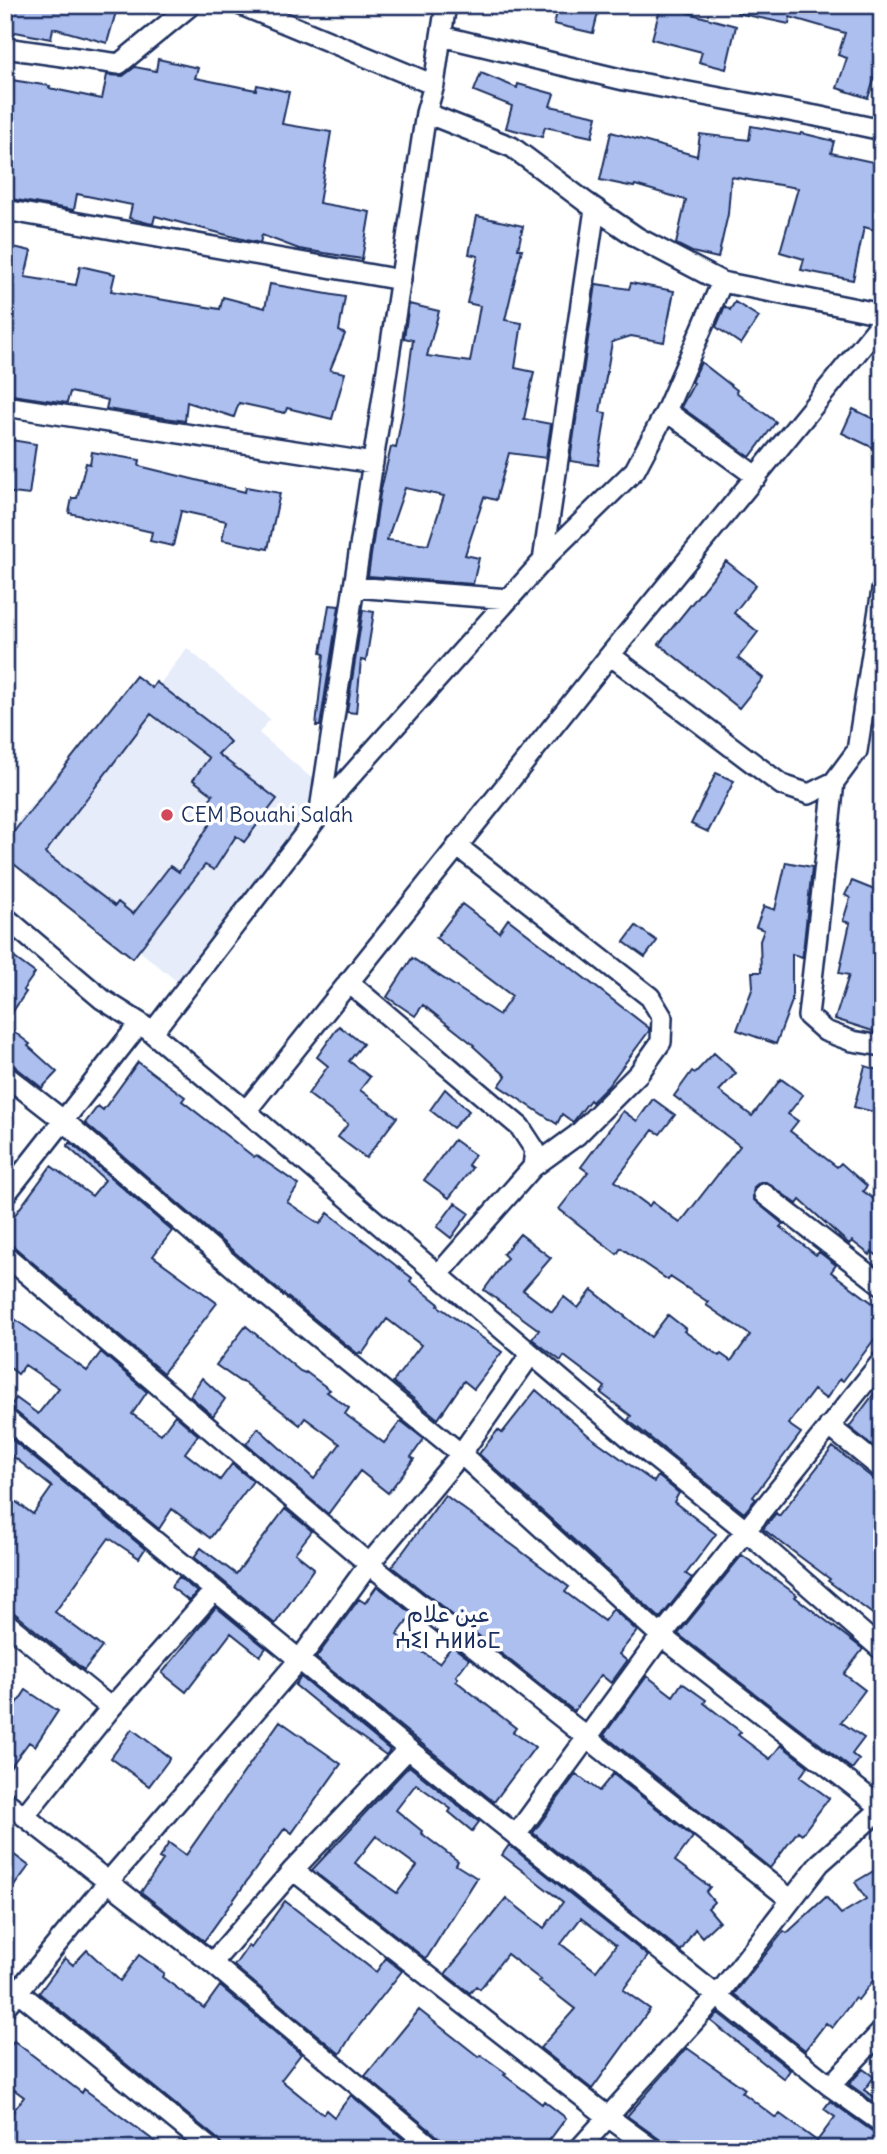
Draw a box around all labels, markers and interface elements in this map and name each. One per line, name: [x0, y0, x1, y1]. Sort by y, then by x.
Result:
place label: CEM Bouahi Salah: [181, 801, 353, 828]
marker: CEM Bouahi Salah: [159, 807, 175, 823]
district label: عين علام ⵄⵉⵏ ⵄⵍⵍⴰⵎ: [395, 1599, 501, 1654]

